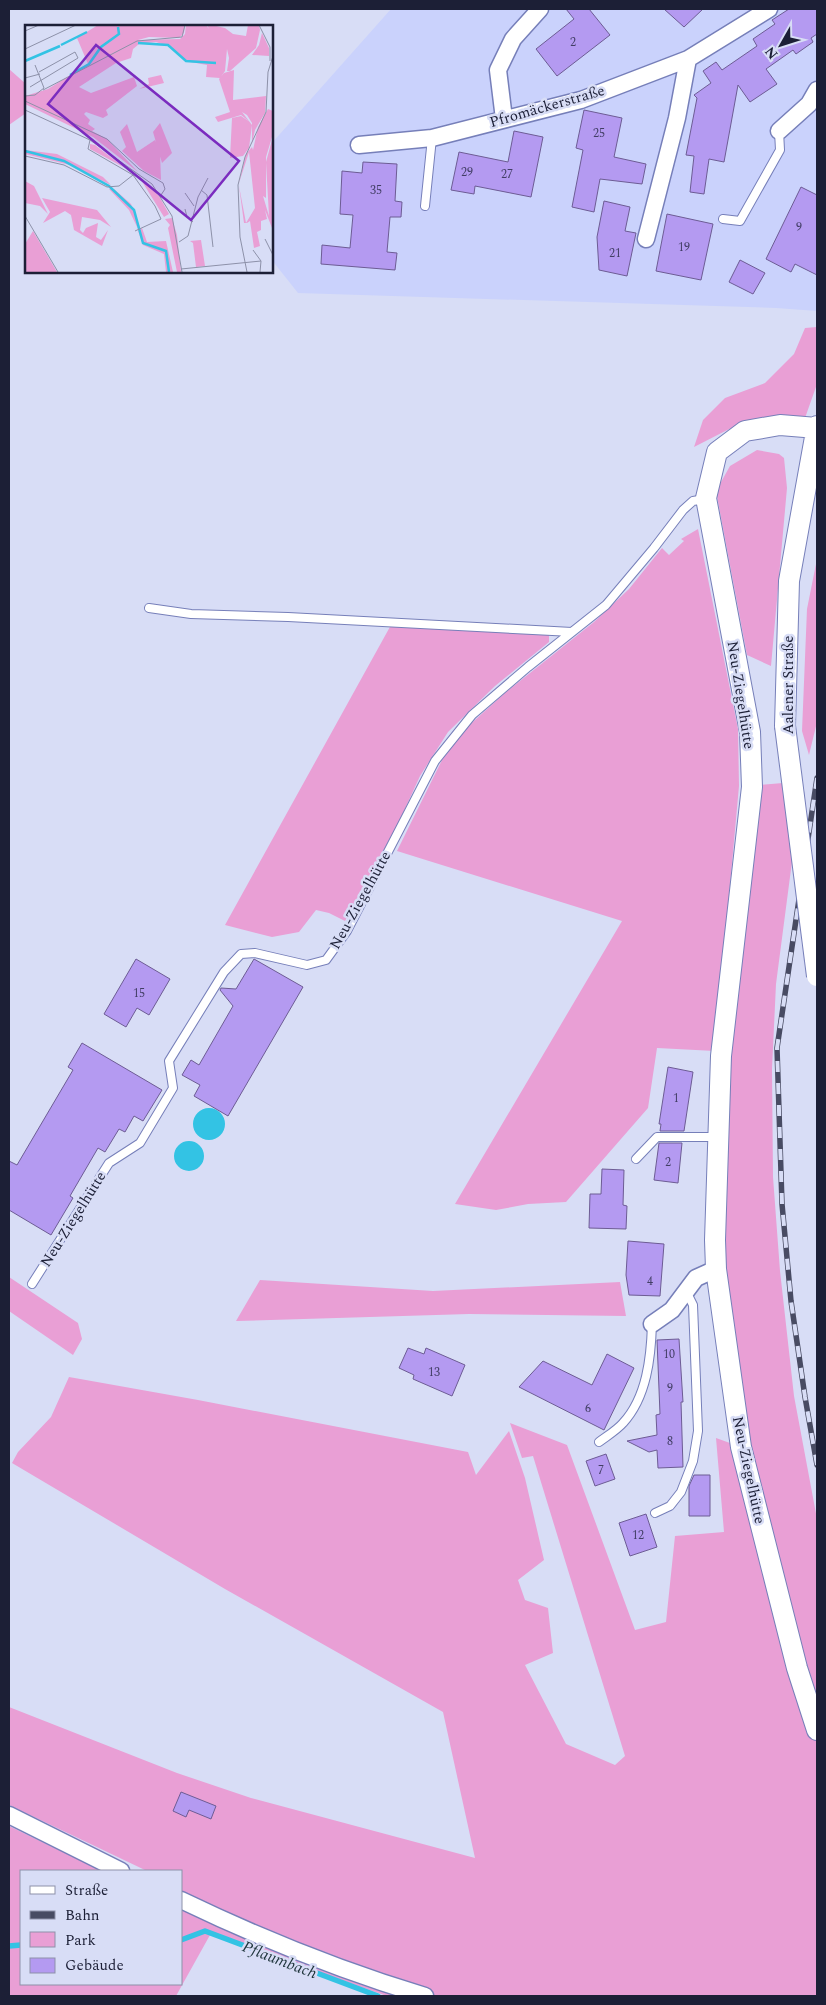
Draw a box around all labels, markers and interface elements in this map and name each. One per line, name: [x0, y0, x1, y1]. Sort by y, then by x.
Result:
north arrow: [756, 20, 806, 70]
inset map: [25, 25, 272, 272]
house number: 2: [570, 33, 576, 52]
text: N: [760, 42, 783, 64]
street label: Pfromäckerstraße: [487, 79, 607, 134]
house number: 25: [593, 124, 605, 143]
house number: 29: [461, 163, 473, 182]
house number: 27: [501, 165, 513, 184]
house number: 35: [370, 181, 382, 200]
house number: 9: [796, 218, 802, 237]
house number: 19: [678, 238, 690, 257]
house number: 21: [609, 244, 621, 263]
street label: Aalener Straße: [777, 635, 800, 735]
street label: Neu-Ziegelhütte: [721, 639, 760, 751]
street label: Neu-Ziegelhütte: [324, 847, 397, 954]
house number: 15: [133, 984, 145, 1003]
house number: 1: [673, 1089, 679, 1108]
house number: 2: [665, 1153, 671, 1172]
street label: Neu-Ziegelhütte: [35, 1167, 112, 1272]
house number: 4: [647, 1272, 653, 1291]
house number: 10: [663, 1345, 675, 1364]
house number: 13: [428, 1363, 440, 1382]
house number: 9: [667, 1379, 673, 1398]
house number: 6: [585, 1399, 591, 1418]
street label: Neu-Ziegelhütte: [726, 1414, 771, 1526]
house number: 8: [667, 1432, 673, 1451]
house number: 7: [598, 1461, 604, 1480]
house number: 12: [632, 1526, 644, 1545]
legend: [20, 1870, 182, 1985]
text: Straße: [65, 1879, 108, 1902]
text: Bahn: [65, 1904, 100, 1927]
text: Park: [65, 1929, 96, 1952]
water label: Pflaumbach: [239, 1935, 321, 1985]
text: Gebäude: [65, 1954, 124, 1977]

